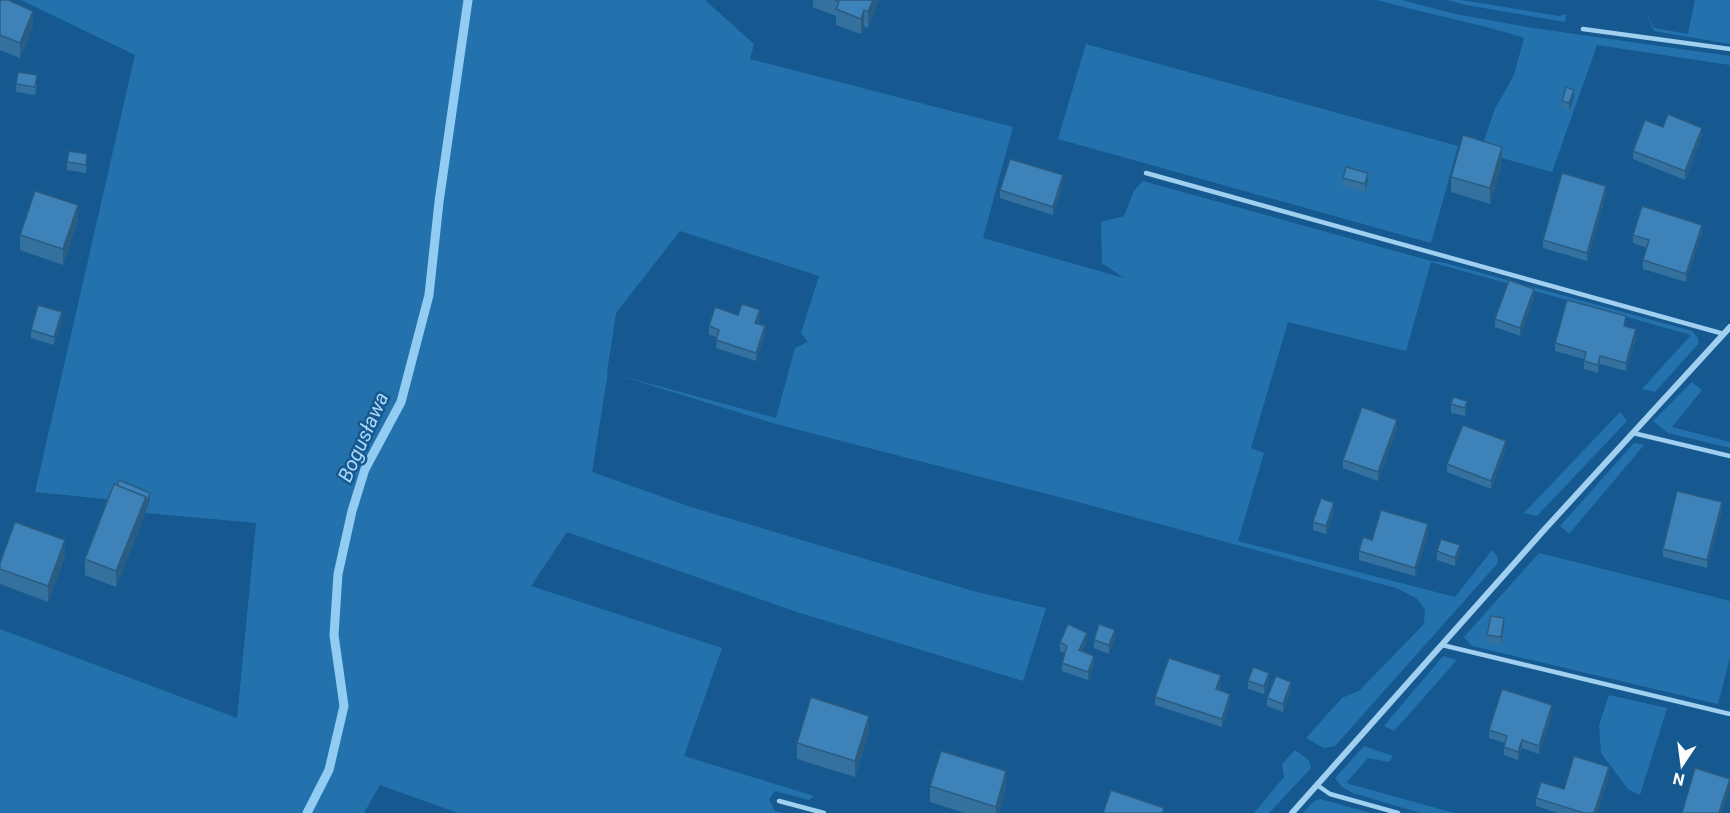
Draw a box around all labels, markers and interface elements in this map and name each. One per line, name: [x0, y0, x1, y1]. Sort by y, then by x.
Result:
water label: Bogusława: [333, 388, 393, 486]
north arrow: [1652, 735, 1712, 795]
text: N: [1671, 769, 1686, 790]

